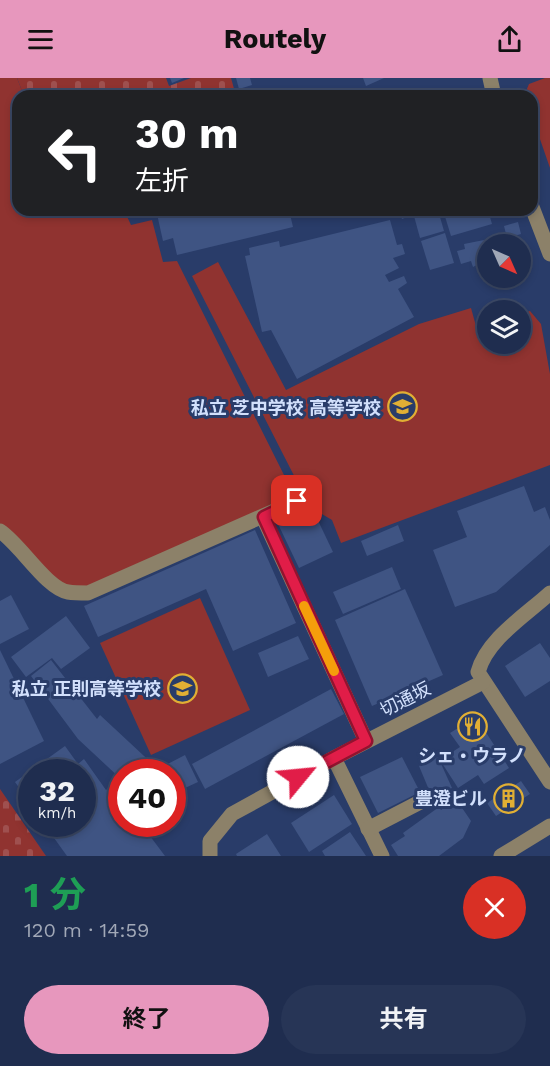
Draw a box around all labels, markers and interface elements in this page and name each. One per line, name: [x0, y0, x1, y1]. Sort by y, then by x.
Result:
icon: menu: [24, 23, 57, 56]
text: Routely: [224, 23, 326, 55]
icon: share: [493, 23, 526, 56]
text: 30 m: [135, 109, 239, 158]
icon: left: [36, 114, 114, 192]
text: 左折: [135, 165, 189, 197]
north arrow: [477, 234, 531, 288]
map controls: [477, 234, 531, 354]
button: layers: [477, 300, 531, 354]
school or university icon: 私立 芝中学校 高等学校: [386, 391, 418, 423]
place label: 私立 芝中学校 高等学校: [191, 397, 381, 418]
pin: [271, 475, 322, 526]
icon: arrive: [280, 484, 313, 517]
school or university icon: 私立 正則高等学校: [166, 672, 198, 704]
street label: 切通坂: [376, 677, 434, 721]
place label: 私立 正則高等学校: [12, 678, 161, 699]
restaurant icon: シェ・ウラノ: [456, 710, 488, 742]
position arrow: [266, 745, 330, 809]
place label: シェ・ウラノ: [418, 745, 526, 766]
speed limit sign: 40: [108, 759, 186, 837]
text: 32: [39, 773, 75, 808]
building icon: 豊澄ビル: [492, 782, 524, 814]
place label: 豊澄ビル: [415, 788, 487, 809]
text: km/h: [38, 804, 76, 822]
text: 1 分: [24, 874, 86, 916]
button: close: [463, 876, 526, 939]
text: 120 m · 14:59: [24, 918, 149, 942]
button: 終了: [24, 985, 269, 1054]
button: 共有: [281, 985, 526, 1054]

